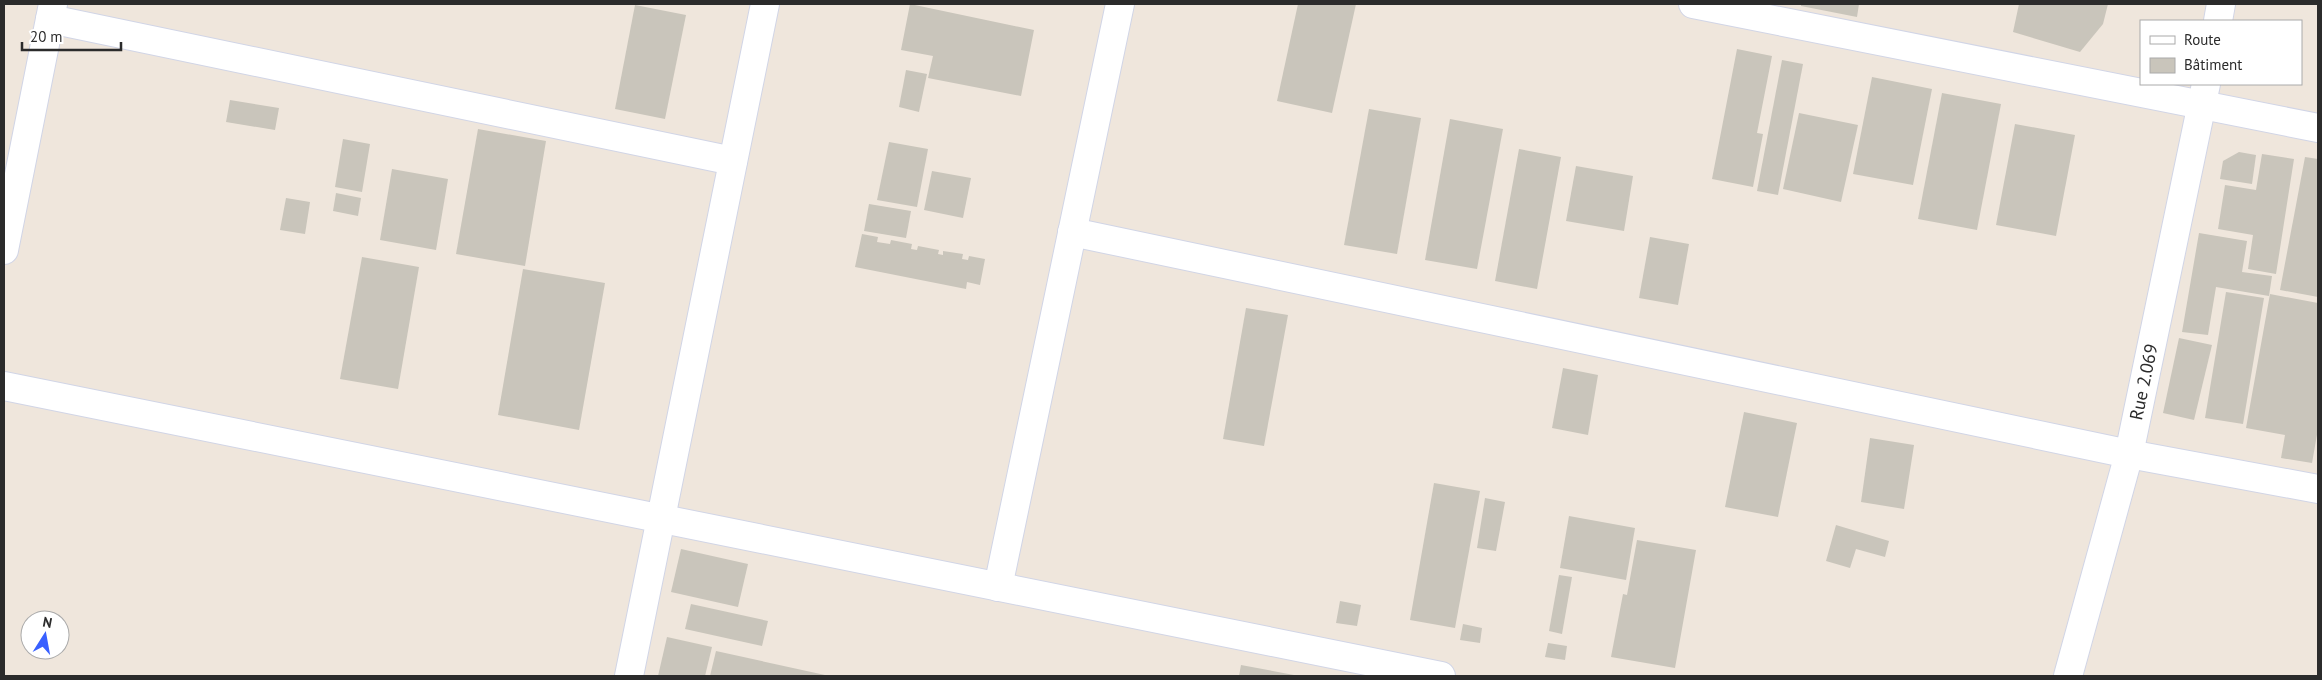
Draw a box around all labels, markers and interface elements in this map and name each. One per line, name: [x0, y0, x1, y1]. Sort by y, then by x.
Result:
scale bar: [22, 20, 121, 52]
legend: [2140, 20, 2302, 85]
text: 20 m: [30, 27, 63, 46]
text: Route: [2184, 30, 2221, 49]
text: Bâtiment: [2184, 55, 2242, 74]
street label: Rue 2.069: [2124, 342, 2163, 422]
north arrow: [20, 610, 70, 660]
text: N: [41, 613, 54, 632]

